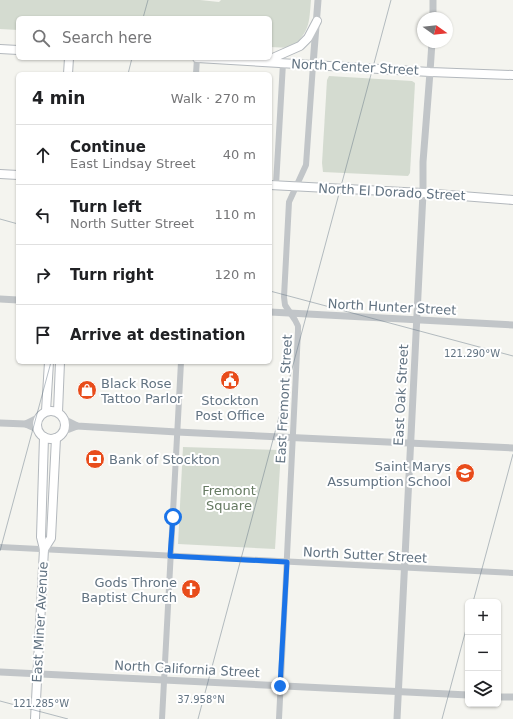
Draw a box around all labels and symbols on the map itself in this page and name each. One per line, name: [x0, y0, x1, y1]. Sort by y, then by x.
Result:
north arrow: [417, 12, 453, 48]
street label: North Center Street: [291, 56, 419, 78]
street label: North El Dorado Street: [318, 181, 466, 203]
street label: North Hunter Street: [327, 296, 457, 318]
street label: East Fremont Street: [273, 334, 295, 464]
street label: East Oak Street: [391, 344, 411, 446]
text: 121.290°W: [444, 348, 500, 359]
public building icon: Stockton Post Office: [219, 369, 241, 391]
place label: Black Rose Tattoo Parlor: [100, 376, 183, 406]
shop icon: Black Rose Tattoo Parlor: [76, 379, 98, 401]
place label: Stockton Post Office: [195, 393, 265, 423]
bank icon: Bank of Stockton: [84, 448, 106, 470]
place label: Bank of Stockton: [109, 452, 220, 467]
place label: Saint Marys Assumption School: [327, 459, 451, 489]
school or university icon: Saint Marys Assumption School: [454, 462, 476, 484]
park label: Fremont Square: [202, 483, 256, 513]
route start: [164, 508, 182, 526]
street label: North Sutter Street: [303, 544, 427, 566]
street label: East Miner Avenue: [29, 561, 51, 683]
place label: Gods Throne Baptist Church: [81, 575, 177, 605]
church icon: Gods Throne Baptist Church: [180, 578, 202, 600]
street label: North California Street: [114, 658, 260, 680]
route end: [271, 677, 289, 695]
text: 37.958°N: [177, 694, 225, 705]
text: 121.285°W: [13, 698, 69, 709]

